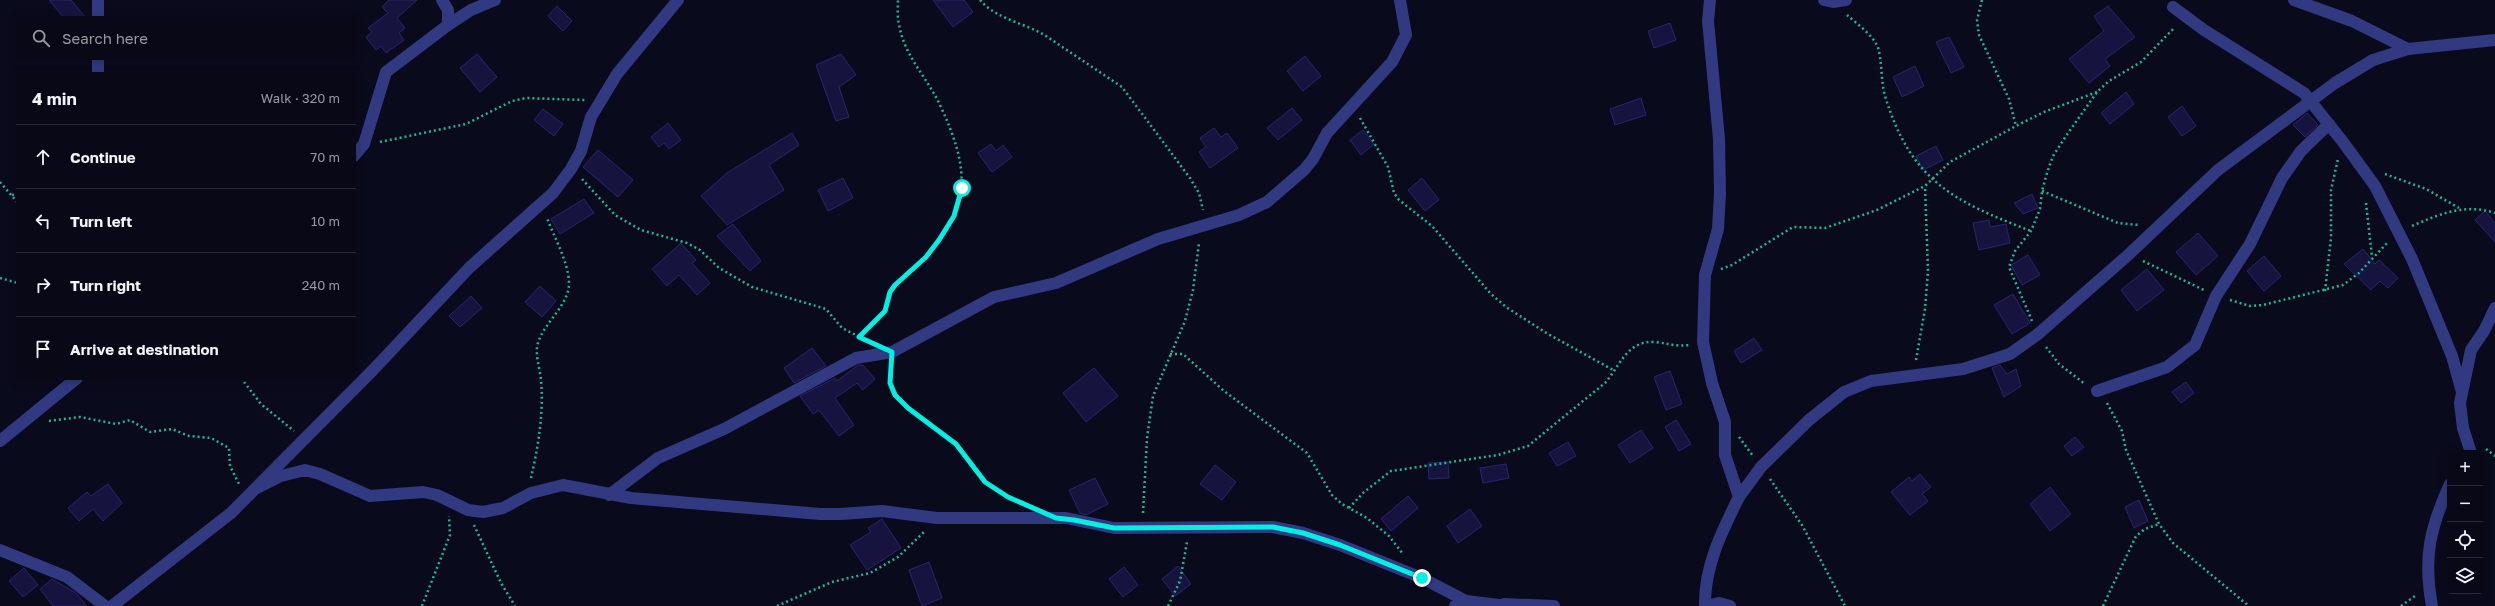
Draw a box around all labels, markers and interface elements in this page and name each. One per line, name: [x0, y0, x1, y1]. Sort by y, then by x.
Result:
search box: [16, 16, 356, 60]
icon: search: [30, 27, 52, 49]
text: Search here: [62, 29, 148, 47]
text: 4 min: [32, 88, 77, 109]
text: Walk · 320 m: [261, 90, 340, 106]
icon: ahead: [32, 146, 54, 168]
text: Continue: [70, 148, 136, 166]
text: 70 m: [310, 149, 340, 165]
route start: [953, 179, 971, 197]
icon: left: [32, 210, 54, 232]
text: Turn left: [70, 212, 132, 230]
text: 10 m: [311, 213, 340, 229]
icon: right: [32, 274, 54, 296]
text: Turn right: [70, 276, 141, 294]
text: 240 m: [302, 277, 340, 293]
icon: arrive: [32, 338, 54, 360]
text: Arrive at destination: [70, 340, 219, 358]
map controls: [2447, 450, 2483, 594]
button: +: [2447, 450, 2483, 486]
button: −: [2447, 486, 2483, 522]
button: locate: [2447, 522, 2483, 558]
button: layers: [2447, 558, 2483, 594]
route end: [1413, 569, 1431, 587]

